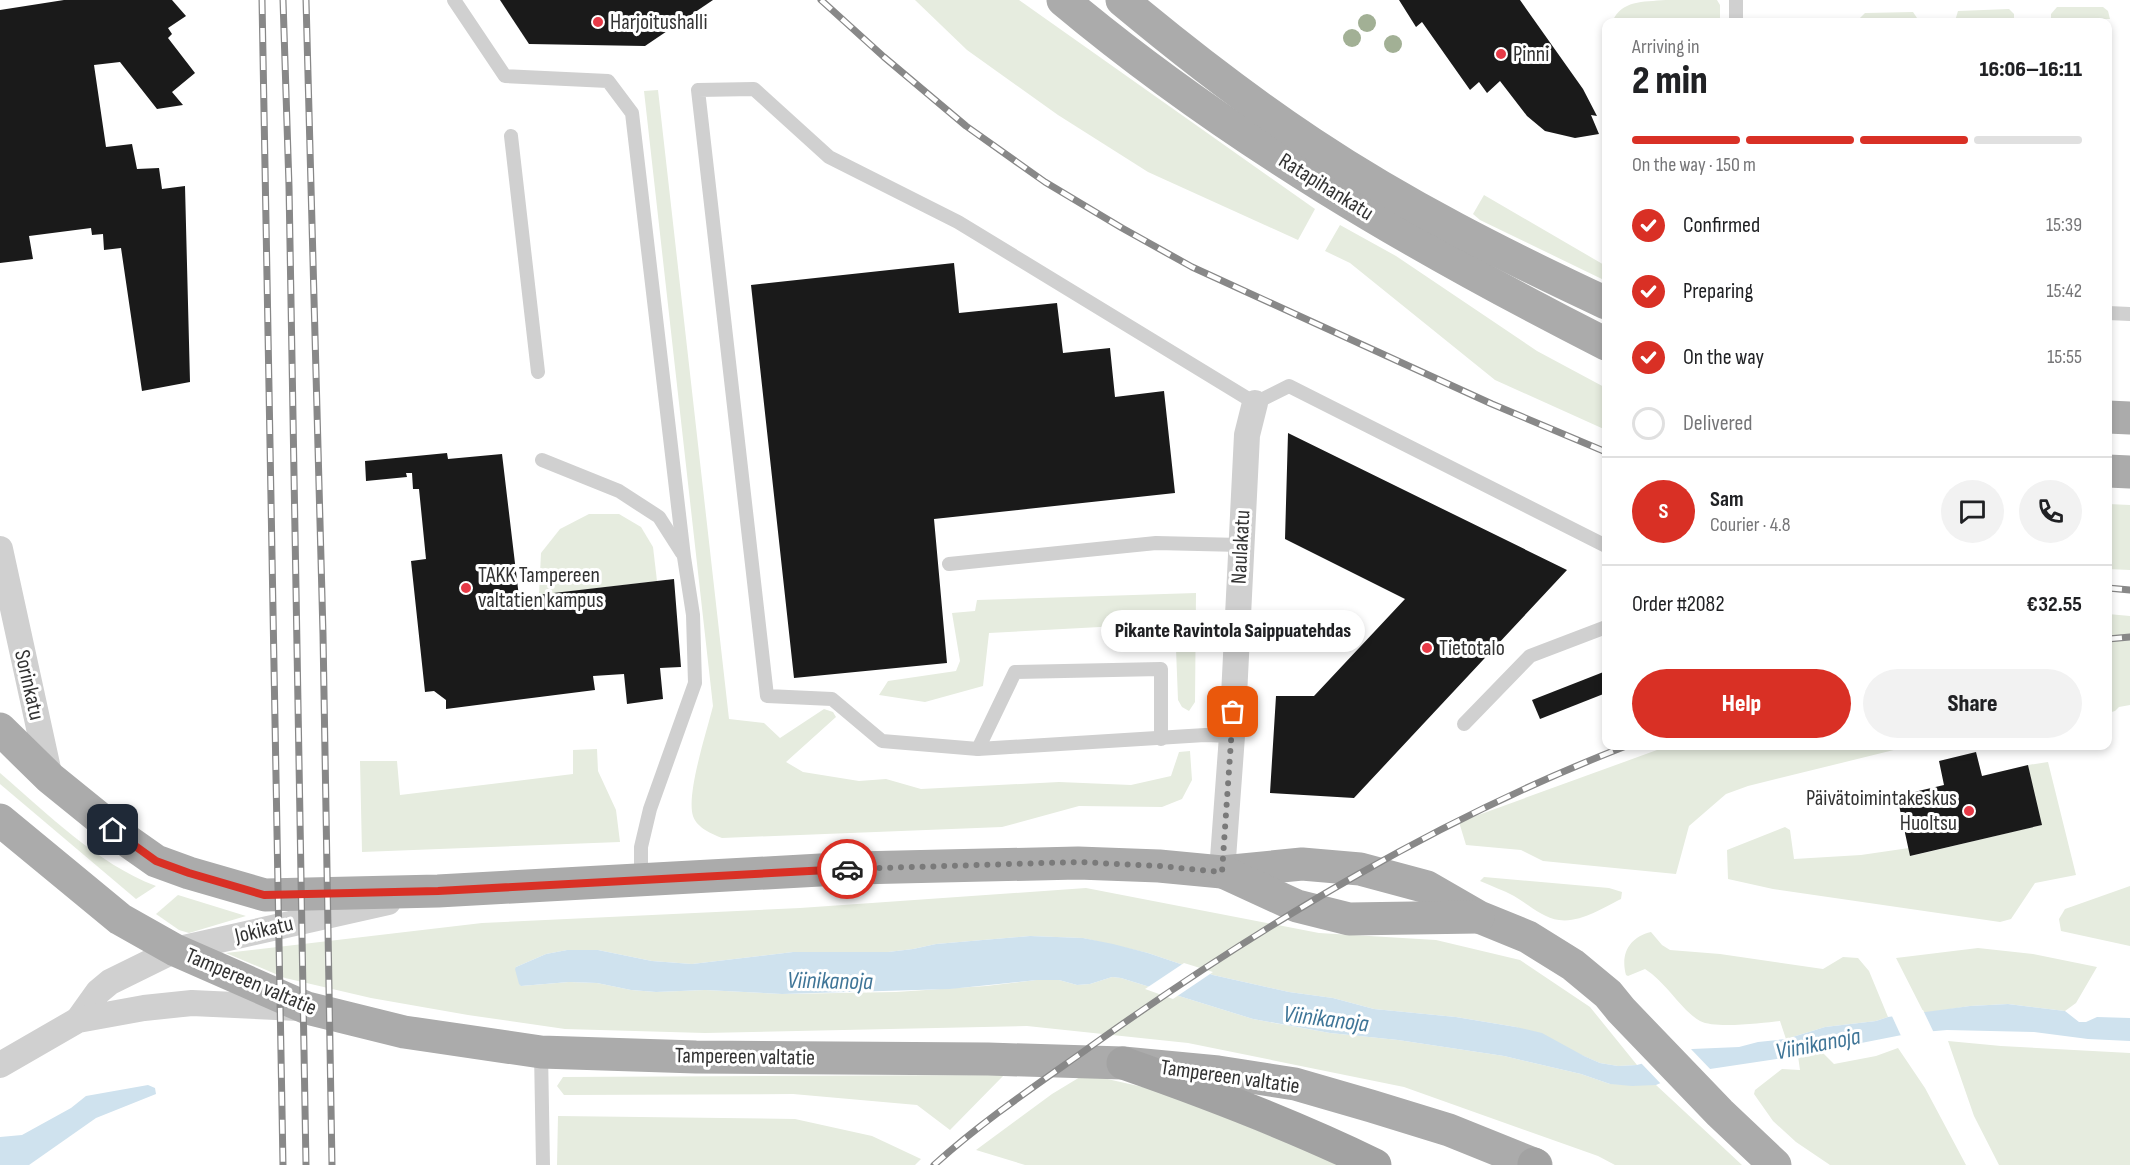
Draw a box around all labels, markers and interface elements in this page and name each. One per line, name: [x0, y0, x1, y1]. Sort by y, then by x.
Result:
place label: Harjoitushalli: [610, 9, 708, 36]
marker: Harjoitushalli: [591, 15, 605, 29]
text: Arriving in: [1632, 35, 1700, 59]
place label: Pinni: [1513, 41, 1549, 68]
marker: Pinni: [1494, 47, 1508, 61]
text: 16:06–16:11: [1980, 56, 2082, 83]
text: 2 min: [1632, 58, 1708, 105]
street label: Ratapihankatu: [1274, 147, 1378, 227]
text: On the way · 150 m: [1632, 153, 1756, 177]
icon: check: [1632, 209, 1665, 242]
text: Confirmed: [1683, 212, 1760, 239]
text: 15:39: [2046, 213, 2082, 237]
icon: check: [1632, 275, 1665, 308]
text: Preparing: [1683, 278, 1753, 305]
text: 15:42: [2047, 279, 2082, 303]
icon: check: [1632, 341, 1665, 374]
text: On the way: [1683, 344, 1764, 371]
text: 15:55: [2047, 345, 2082, 369]
text: Delivered: [1683, 410, 1752, 437]
button: chat: [1941, 480, 2004, 543]
button: phone: [2019, 480, 2082, 543]
text: Sam: [1710, 486, 1744, 513]
text: S: [1659, 498, 1668, 525]
street label: Naulakatu: [1226, 509, 1256, 585]
text: Courier · 4.8: [1710, 513, 1791, 537]
place label: TAKK Tampereen valtatien kampus: [478, 562, 604, 614]
marker: TAKK Tampereen valtatien kampus: [459, 581, 473, 595]
text: Order #2082: [1632, 591, 1725, 618]
text: €32.55: [2027, 591, 2082, 618]
callout: Pikante Ravintola Saippuatehdas: [1101, 610, 1365, 652]
text: Pikante Ravintola Saippuatehdas: [1115, 619, 1351, 643]
place label: Tietotalo: [1439, 635, 1505, 662]
marker: Tietotalo: [1420, 641, 1434, 655]
street label: Sorinkatu: [8, 647, 50, 723]
button: Help: [1632, 669, 1851, 738]
button: Share: [1863, 669, 2082, 738]
pin: [1207, 686, 1258, 737]
icon: bag: [1216, 695, 1249, 728]
place label: Päivätoimintakeskus Huoltsu: [1806, 785, 1957, 837]
pin: [87, 804, 138, 855]
marker: Päivätoimintakeskus Huoltsu: [1962, 804, 1976, 818]
icon: home: [96, 813, 129, 846]
courier: [817, 839, 877, 899]
icon: car: [831, 853, 864, 886]
street label: Jokikatu: [231, 910, 296, 950]
street label: Tampereen valtatie: [181, 942, 321, 1022]
water label: Viinikanoja: [787, 966, 873, 996]
water label: Viinikanoja: [1282, 999, 1371, 1039]
water label: Viinikanoja: [1773, 1022, 1863, 1066]
street label: Tampereen valtatie: [675, 1042, 815, 1072]
street label: Tampereen valtatie: [1159, 1054, 1301, 1100]

